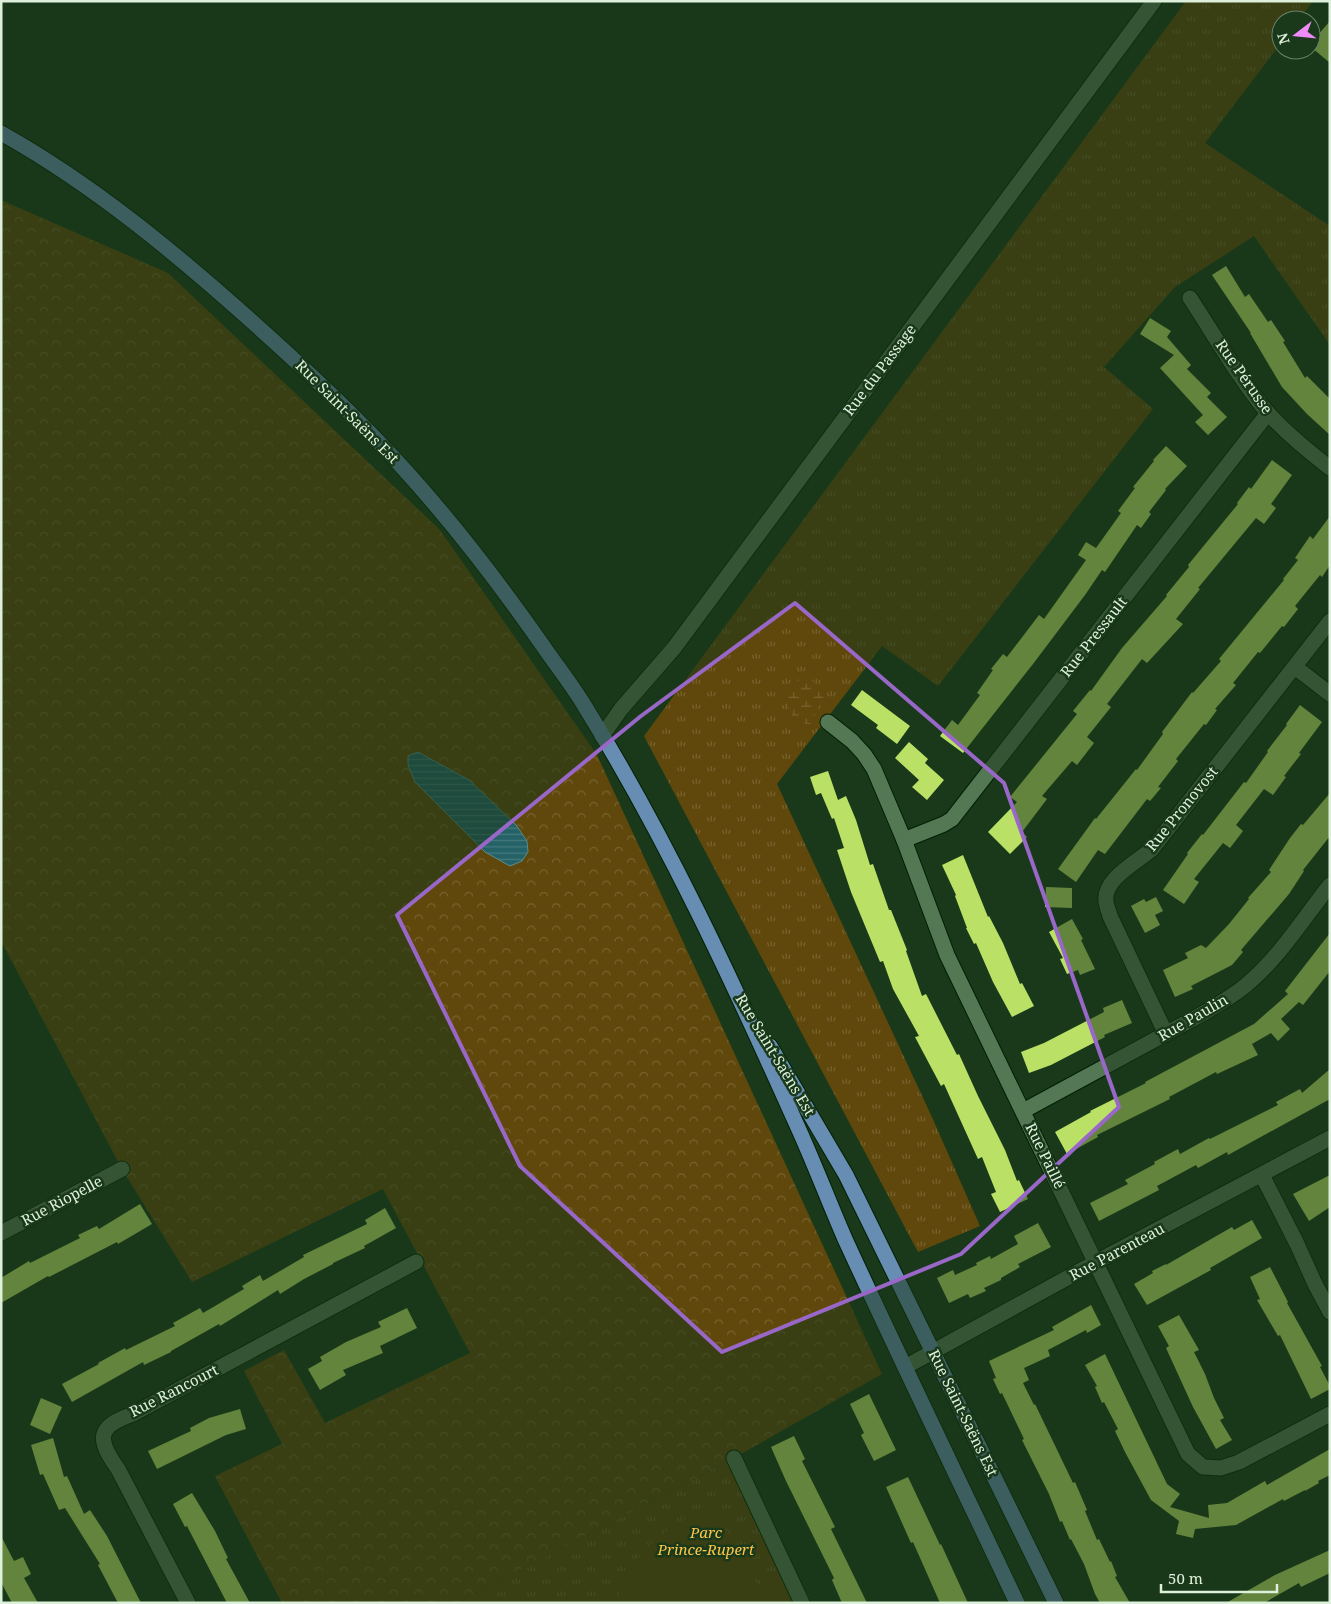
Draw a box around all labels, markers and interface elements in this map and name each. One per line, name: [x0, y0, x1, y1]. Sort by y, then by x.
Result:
north arrow: [1271, 10, 1321, 60]
text: N: [1272, 31, 1294, 47]
street label: Rue du Passage: [838, 320, 920, 419]
street label: Rue Pérusse: [1212, 335, 1278, 418]
street label: Rue Saint-Saëns Est: [292, 355, 404, 467]
street label: Rue Pressault: [1056, 592, 1131, 681]
street label: Rue Pronovost: [1141, 762, 1222, 855]
street label: Rue Paulin: [1154, 989, 1231, 1045]
street label: Rue Saint-Saëns Est: [732, 990, 820, 1119]
street label: Rue Paillé: [1021, 1119, 1070, 1192]
street label: Rue Riopelle: [17, 1170, 106, 1230]
street label: Rue Parenteau: [1066, 1217, 1168, 1285]
street label: Rue Saint-Saëns Est: [925, 1346, 1003, 1479]
street label: Rue Rancourt: [126, 1359, 221, 1421]
park label: Parc Prince-Rupert: [657, 1522, 755, 1559]
scale bar: [1161, 1562, 1277, 1594]
text: 50 m: [1168, 1568, 1203, 1588]

